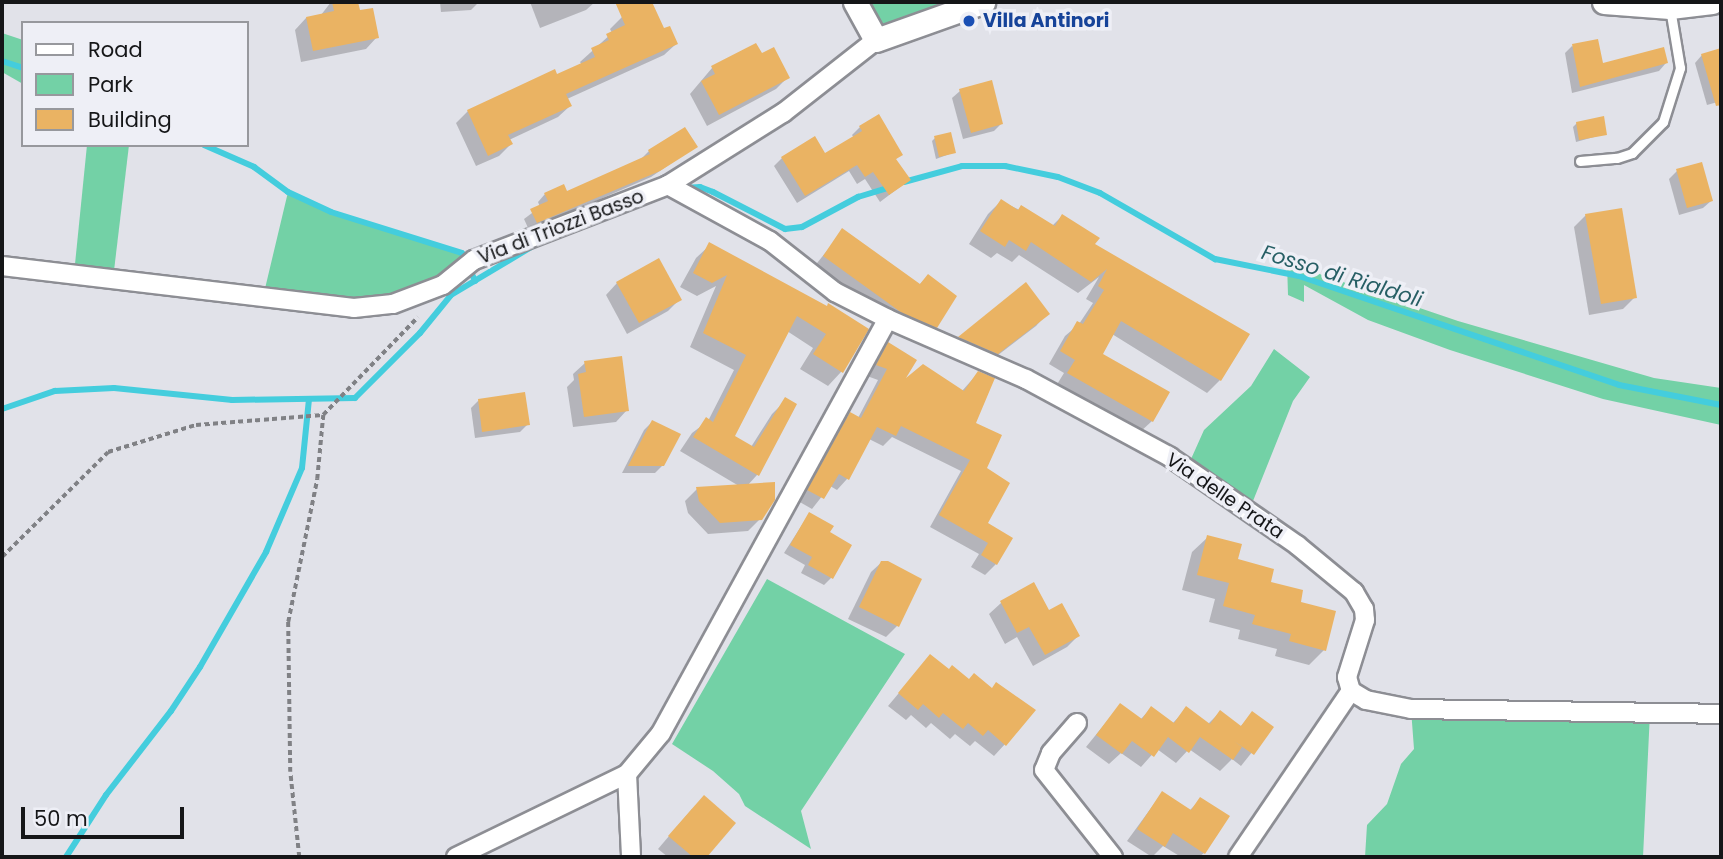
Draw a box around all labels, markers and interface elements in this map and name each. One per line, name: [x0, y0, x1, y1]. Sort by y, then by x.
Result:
place label: Villa Antinori: [983, 10, 1109, 32]
marker: Villa Antinori: [961, 13, 977, 29]
legend: [21, 21, 248, 147]
text: Road: [88, 35, 143, 64]
text: Park: [88, 70, 133, 99]
text: Building: [88, 105, 172, 134]
street label: Via di Triozzi Basso: [475, 185, 647, 269]
water label: Fosso di Rialdoli: [1259, 240, 1425, 312]
street label: Via delle Prata: [1162, 448, 1288, 544]
scale bar: [24, 792, 187, 836]
text: 50 m: [34, 804, 88, 833]

